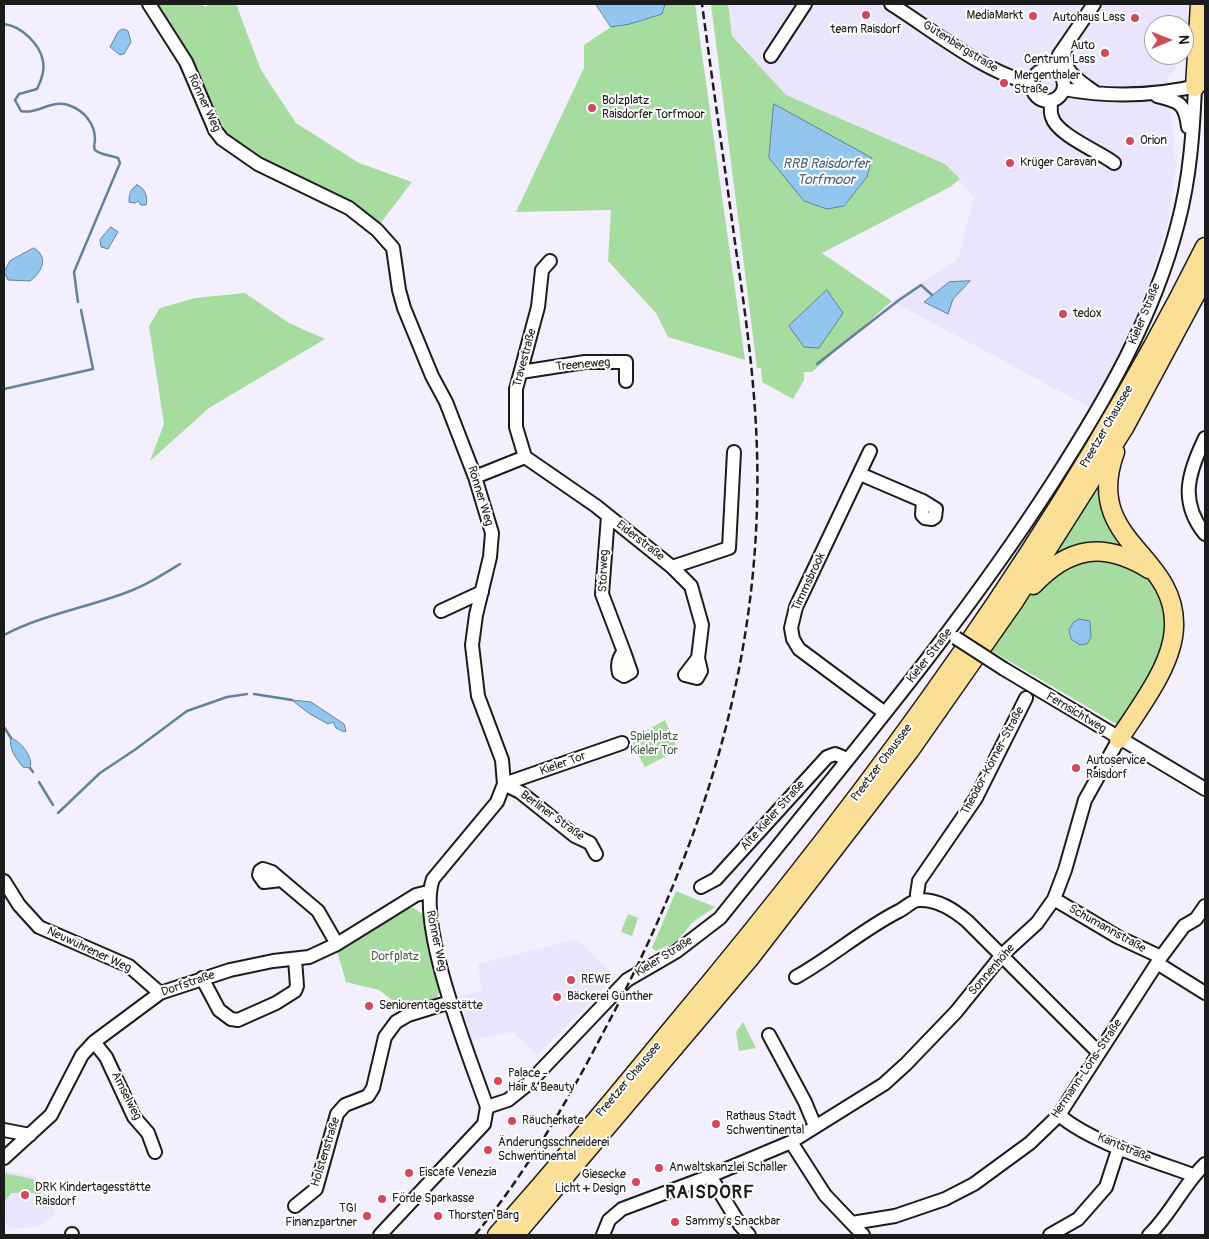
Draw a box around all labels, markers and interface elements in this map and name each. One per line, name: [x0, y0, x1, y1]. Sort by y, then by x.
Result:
marker: team Raisdorf: [860, 9, 872, 21]
place label: MediaMarkt: [967, 9, 1023, 23]
marker: MediaMarkt: [1027, 10, 1039, 22]
place label: Autohaus Lass: [1052, 11, 1125, 25]
marker: Autohaus Lass: [1129, 12, 1141, 24]
north arrow: [1144, 15, 1194, 65]
street label: Gutenbergstraße: [920, 18, 1000, 76]
place label: team Raisdorf: [831, 23, 901, 37]
text: N: [1175, 35, 1192, 45]
place label: Auto Centrum Lass: [1024, 39, 1095, 67]
marker: Auto Centrum Lass: [1099, 47, 1111, 59]
place label: Mergenthaler Straße: [1014, 69, 1080, 97]
street label: Rönner Weg: [184, 72, 224, 134]
marker: Mergenthaler Straße: [998, 77, 1010, 89]
place label: Bolzplatz Raisdorfer Torfmoor: [602, 94, 705, 122]
marker: Bolzplatz Raisdorfer Torfmoor: [586, 102, 598, 114]
place label: Orion: [1140, 134, 1167, 148]
marker: Orion: [1124, 135, 1136, 147]
water label: RRB Raisdorfer Torfmoor: [783, 156, 869, 188]
place label: Krüger Caravan: [1020, 156, 1097, 170]
marker: Krüger Caravan: [1004, 157, 1016, 169]
street label: Kieler Straße: [1126, 281, 1164, 347]
place label: tedox: [1073, 307, 1102, 321]
marker: tedox: [1057, 308, 1069, 320]
street label: Travestraße: [510, 327, 540, 389]
street label: Treeneweg: [555, 355, 611, 375]
street label: Preetzer Chaussee: [1077, 383, 1137, 471]
street label: Rönner Weg: [464, 464, 496, 528]
street label: Eiderstraße: [613, 518, 667, 564]
street label: Störweg: [596, 549, 612, 593]
street label: Timmsbrook: [789, 550, 829, 614]
street label: Kieler Straße: [904, 626, 956, 686]
street label: Fernsichtweg: [1043, 689, 1109, 737]
street label: Theodor-Körner-Straße: [958, 704, 1028, 818]
street label: Preetzer Chaussee: [848, 721, 916, 805]
park label: Spielplatz Kieler Tor: [630, 730, 678, 758]
street label: Kieler Tor: [538, 749, 588, 779]
place label: Autoservice Raisdorf: [1086, 754, 1146, 782]
marker: Autoservice Raisdorf: [1070, 762, 1082, 774]
street label: Alte Kieler Straße: [738, 778, 808, 854]
street label: Berliner Straße: [517, 788, 587, 844]
street label: Schumannstraße: [1066, 902, 1148, 956]
street label: Rönner Weg: [423, 909, 449, 973]
street label: Neuwührener Weg: [44, 924, 134, 976]
street label: Kieler Straße: [633, 934, 695, 980]
street label: Sonnenhöhe: [966, 941, 1018, 999]
park label: Dorfplatz: [371, 950, 419, 964]
street label: Dorfstraße: [159, 968, 217, 1000]
place label: REWE: [581, 973, 611, 987]
marker: REWE: [565, 974, 577, 986]
place label: Bäckerei Günther: [567, 990, 653, 1004]
marker: Bäckerei Günther: [551, 991, 563, 1003]
place label: Seniorentagesstätte: [379, 999, 483, 1013]
marker: Seniorentagesstätte: [363, 1000, 375, 1012]
street label: Hermann-Löns-Straße: [1048, 1017, 1126, 1121]
street label: Preetzer Chaussee: [594, 1040, 664, 1120]
place label: Palace - Hair & Beauty: [508, 1067, 574, 1095]
street label: Amselweg: [108, 1069, 144, 1123]
marker: Palace - Hair & Beauty: [492, 1075, 504, 1087]
place label: Rathaus Stadt Schwentinental: [726, 1110, 804, 1138]
place label: Räucherkate: [522, 1114, 584, 1128]
marker: Räucherkate: [506, 1115, 518, 1127]
street label: Holstenstraße: [309, 1116, 343, 1188]
marker: Rathaus Stadt Schwentinental: [710, 1118, 722, 1130]
street label: Kantstraße: [1095, 1130, 1153, 1166]
place label: Änderungsschneiderei Schwentinental: [498, 1136, 609, 1164]
marker: Änderungsschneiderei Schwentinental: [482, 1144, 494, 1156]
place label: Anwaltskanzlei Schaller: [669, 1161, 787, 1175]
marker: Anwaltskanzlei Schaller: [653, 1162, 665, 1174]
place label: Eiscafe Venezia: [419, 1166, 497, 1180]
marker: Eiscafe Venezia: [403, 1167, 415, 1179]
place label: Giesecke Licht + Design: [555, 1168, 626, 1196]
marker: Giesecke Licht + Design: [630, 1176, 642, 1188]
place label: DRK Kindertagesstätte Raisdorf: [35, 1181, 151, 1209]
district label: RAISDORF: [664, 1182, 756, 1204]
marker: DRK Kindertagesstätte Raisdorf: [19, 1189, 31, 1201]
place label: Förde Sparkasse: [392, 1192, 474, 1206]
marker: Förde Sparkasse: [376, 1193, 388, 1205]
place label: TGI Finanzpartner: [285, 1202, 357, 1230]
place label: Thorsten Barg: [448, 1209, 519, 1223]
marker: TGI Finanzpartner: [361, 1210, 373, 1222]
marker: Thorsten Barg: [432, 1210, 444, 1222]
place label: Sammy's Snackbar: [685, 1215, 780, 1229]
marker: Sammy's Snackbar: [669, 1216, 681, 1228]

